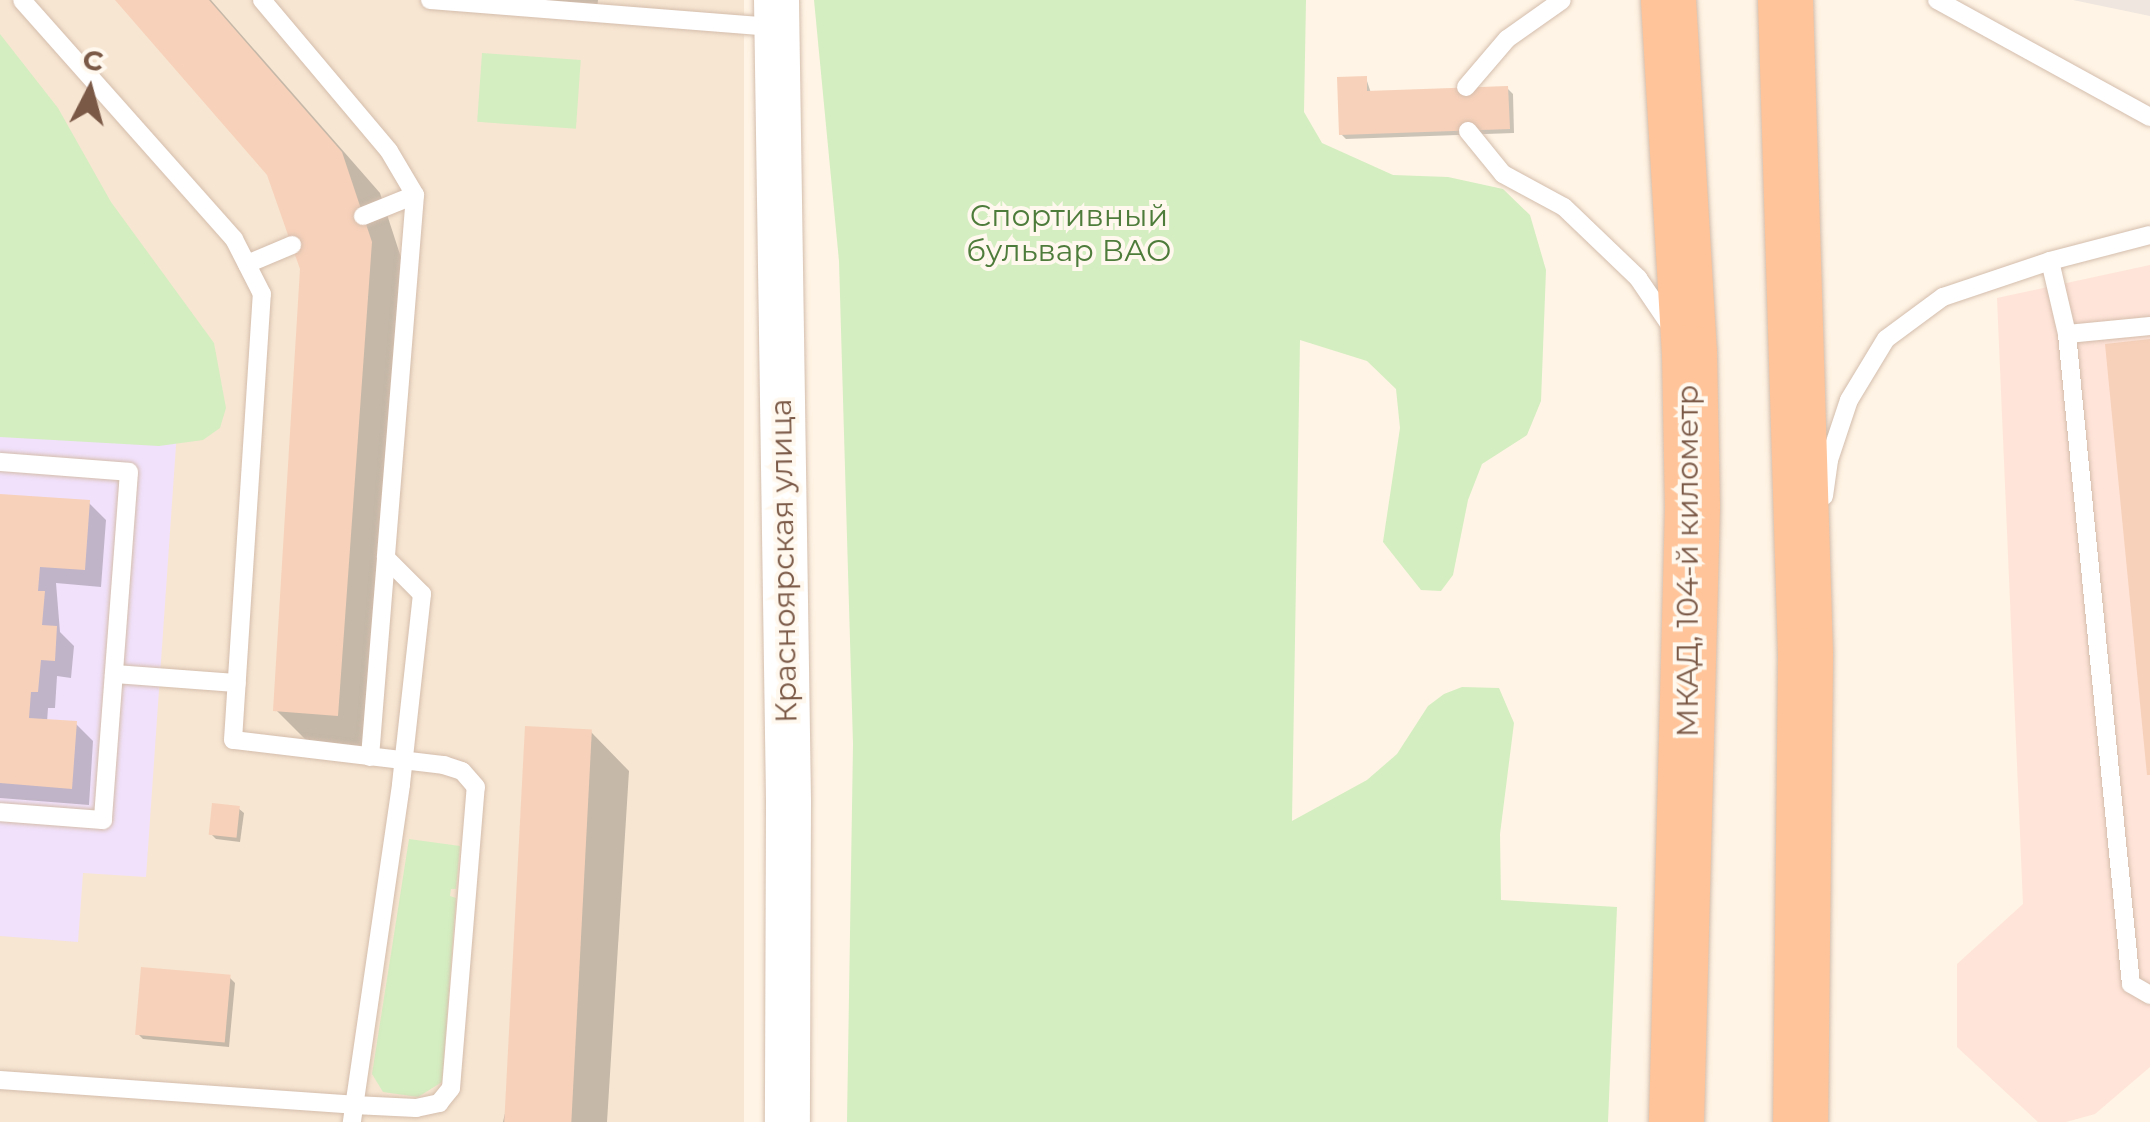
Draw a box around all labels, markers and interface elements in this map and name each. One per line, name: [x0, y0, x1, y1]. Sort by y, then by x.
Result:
north arrow: [40, 40, 140, 140]
text: С: [81, 42, 105, 78]
park label: Спортивный бульвар ВАО: [966, 198, 1172, 268]
street label: МКАД, 104-й километр: [1670, 385, 1706, 737]
street label: Красноярская улица: [763, 399, 805, 723]

